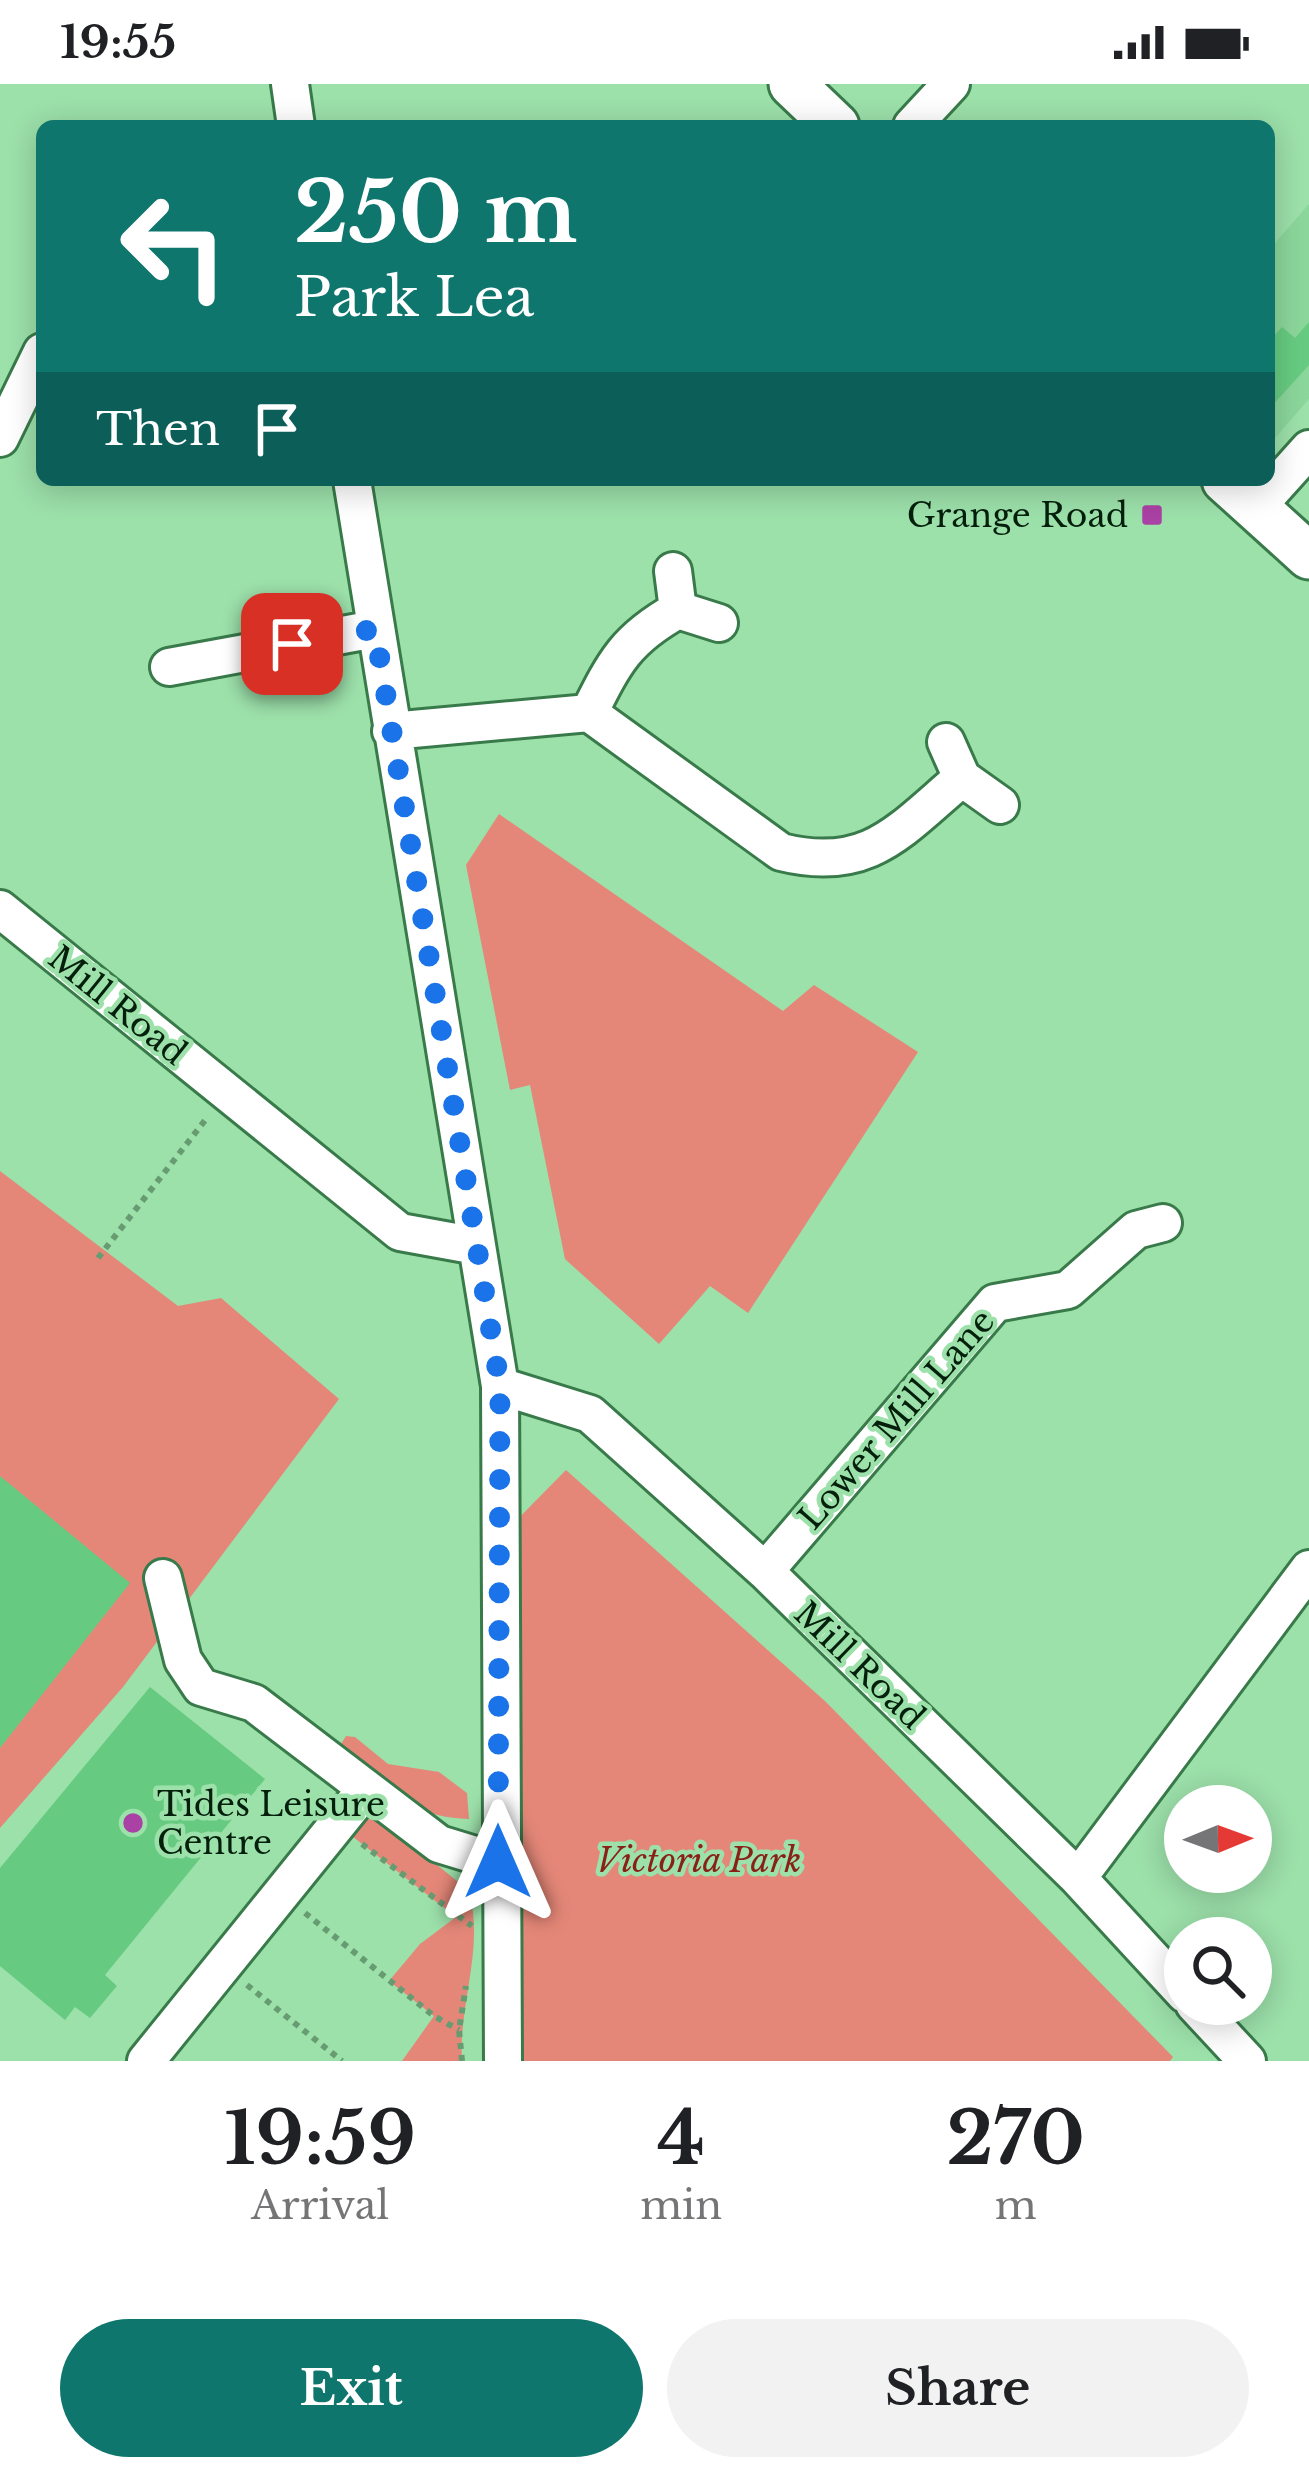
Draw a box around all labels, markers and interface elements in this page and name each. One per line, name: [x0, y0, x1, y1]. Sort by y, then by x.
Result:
text: 19:55: [60, 14, 176, 70]
text: 250 m: [294, 161, 577, 265]
icon: left: [96, 168, 252, 324]
text: Park Lea: [294, 264, 534, 331]
icon: arrive: [244, 396, 310, 462]
text: Then: [96, 401, 220, 457]
place label: Grange Road: [907, 495, 1128, 536]
marker: Grange Road: [1139, 502, 1165, 528]
pin: [241, 593, 343, 695]
icon: arrive: [259, 611, 325, 677]
street label: Mill Road: [40, 937, 195, 1074]
street label: Lower Mill Lane: [790, 1301, 1003, 1538]
street label: Mill Road: [786, 1593, 934, 1738]
place label: Tides Leisure Centre: [157, 1784, 385, 1863]
north arrow: [1164, 1785, 1272, 1893]
map controls: [1164, 1785, 1272, 2025]
position arrow: [435, 1799, 561, 1925]
marker: Tides Leisure Centre: [120, 1810, 146, 1836]
park label: Victoria Park: [596, 1840, 802, 1881]
button: search: [1164, 1917, 1272, 2025]
text: 19:59: [224, 2094, 416, 2183]
text: 4: [657, 2094, 705, 2183]
text: 270: [946, 2094, 1085, 2183]
text: Arrival: [251, 2181, 389, 2230]
text: min: [640, 2181, 722, 2230]
text: m: [995, 2181, 1037, 2230]
button: Exit: [60, 2319, 643, 2457]
button: Share: [667, 2319, 1249, 2457]

